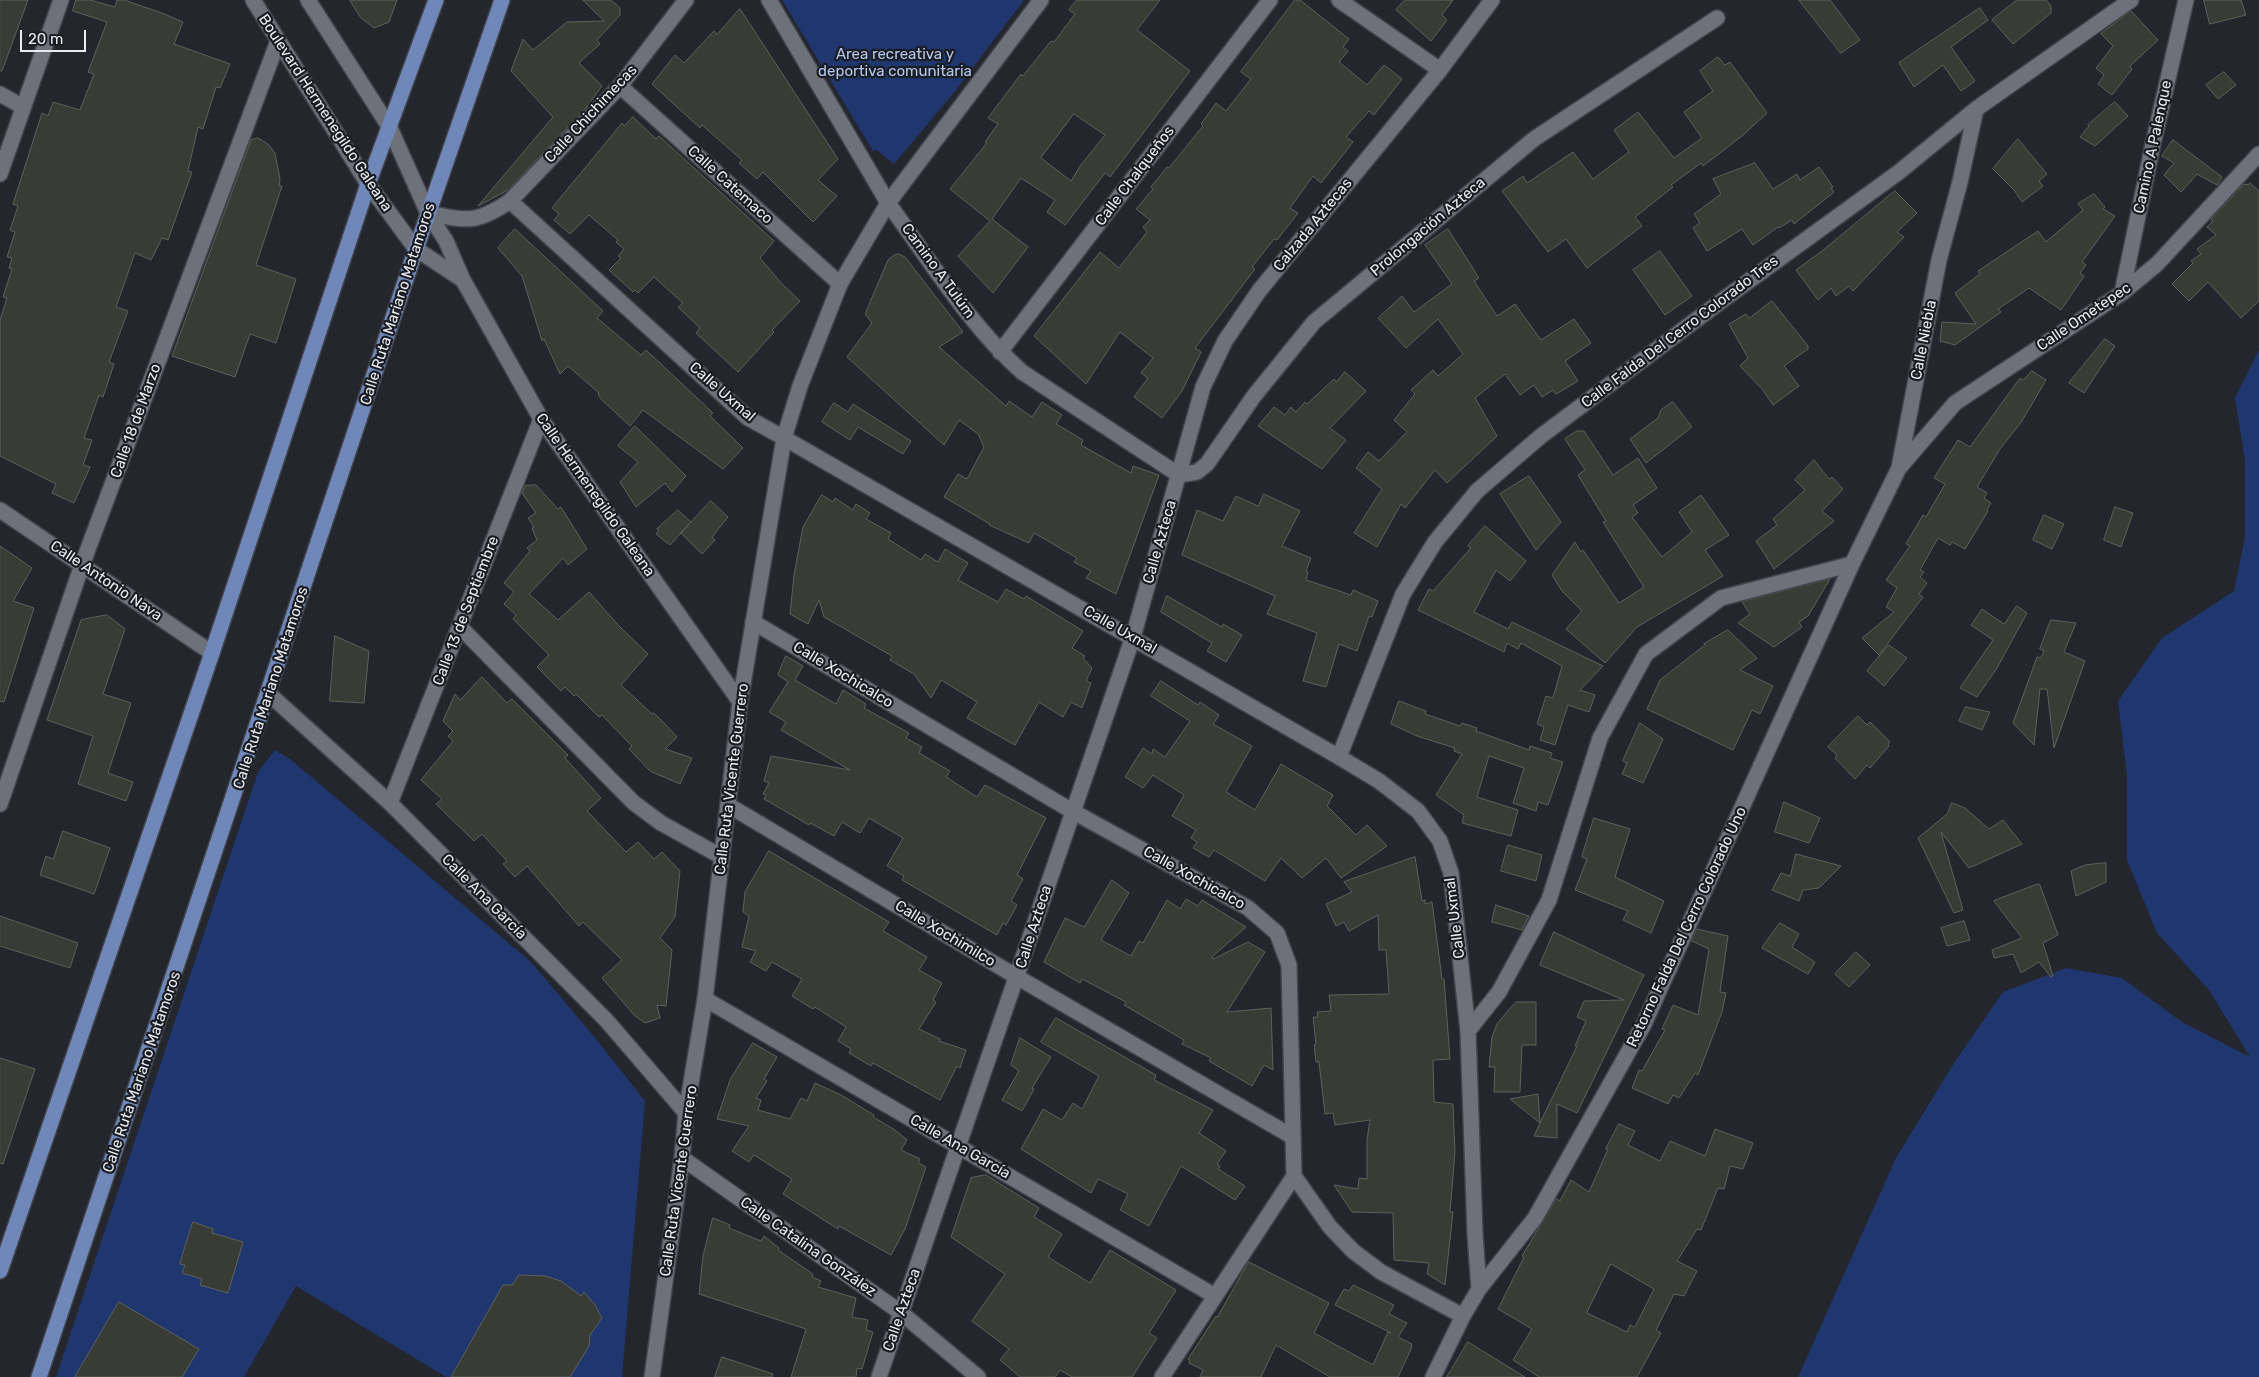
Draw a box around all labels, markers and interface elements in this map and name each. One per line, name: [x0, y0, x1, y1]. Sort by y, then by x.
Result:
street label: Boulevard Hermenegildo Galeana: [254, 11, 396, 215]
scale bar: [22, 20, 89, 52]
text: 20 m: [28, 30, 63, 48]
park label: Area recreativa y deportiva comunitaria: [818, 46, 972, 81]
street label: Calle Chichimecas: [541, 61, 641, 167]
street label: Camino A Palenque: [2130, 79, 2176, 215]
street label: Calle Chalqueños: [1092, 123, 1178, 229]
street label: Calle Catemaco: [684, 142, 776, 228]
street label: Prolongación Azteca: [1367, 174, 1489, 280]
street label: Calzada Aztecas: [1270, 175, 1356, 275]
street label: Calle Ruta Mariano Matamoros: [357, 201, 439, 407]
street label: Camino A Tulúm: [898, 220, 978, 322]
street label: Calle Falda Del Cerro Colorado Tres: [1578, 252, 1782, 412]
street label: Calle Ometepec: [2034, 279, 2134, 355]
street label: Calle Niebla: [1907, 299, 1941, 381]
street label: Calle Uxmal: [685, 358, 759, 426]
street label: Calle 18 de Marzo: [107, 361, 165, 481]
street label: Calle Hermenegildo Galeana: [532, 410, 658, 580]
street label: Calle Azteca: [1139, 498, 1181, 586]
street label: Calle 13 de Septiembre: [429, 534, 503, 688]
street label: Calle Antonio Nava: [47, 537, 165, 625]
street label: Calle Ruta Mariano Matamoros: [230, 585, 312, 791]
street label: Calle Uxmal: [1080, 602, 1160, 658]
street label: Calle Xochicalco: [790, 638, 896, 712]
street label: Calle Ruta Vicente Guerrero: [711, 682, 753, 876]
street label: Retorno Falda Del Cerro Colorado Uno: [1623, 804, 1751, 1050]
street label: Calle Xochicalco: [1140, 843, 1248, 913]
street label: Calle Ana García: [438, 851, 530, 943]
street label: Calle Uxmal: [1441, 876, 1469, 960]
street label: Calle Azteca: [1012, 883, 1056, 971]
street label: Calle Xochimilco: [892, 897, 998, 971]
street label: Calle Ruta Mariano Matamoros: [99, 969, 185, 1175]
street label: Calle Ruta Vicente Guerrero: [657, 1084, 701, 1278]
street label: Calle Ana García: [907, 1111, 1013, 1183]
street label: Calle Catalina González: [737, 1193, 879, 1301]
street label: Calle Azteca: [879, 1266, 925, 1354]

